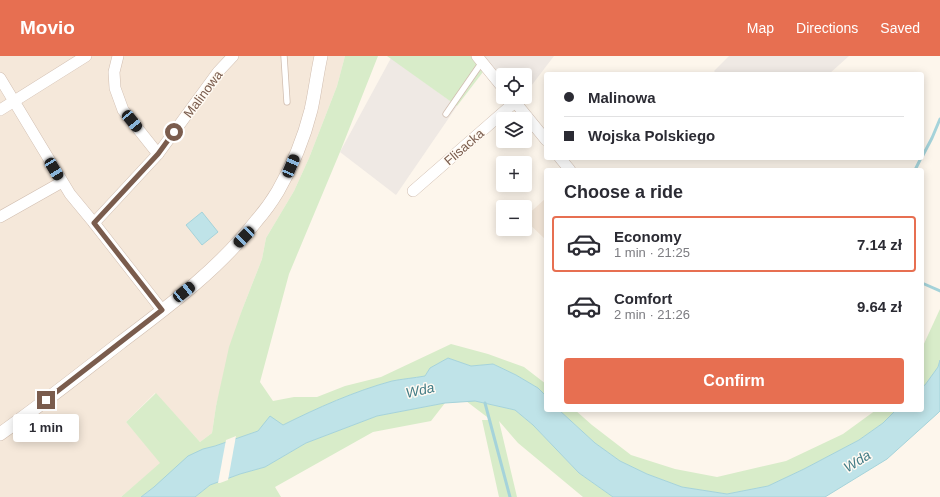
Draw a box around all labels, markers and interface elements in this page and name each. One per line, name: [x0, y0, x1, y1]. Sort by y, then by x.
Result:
text: Movio: [20, 17, 75, 38]
text: Map: [747, 20, 774, 36]
text: Directions: [796, 20, 858, 36]
text: Saved: [880, 20, 920, 36]
street label: Malinowa: [180, 67, 226, 120]
map controls: [496, 68, 532, 236]
button: locate: [496, 68, 532, 104]
text: Malinowa: [588, 89, 656, 106]
car: [120, 108, 144, 134]
button: layers: [496, 112, 532, 148]
route start: [165, 123, 183, 141]
street label: Flisacka: [441, 125, 487, 168]
text: Wojska Polskiego: [588, 127, 715, 144]
car: [281, 153, 301, 179]
car: [43, 156, 65, 182]
button: +: [496, 156, 532, 192]
text: Choose a ride: [564, 182, 683, 202]
button: −: [496, 200, 532, 236]
car: [231, 224, 257, 250]
icon: car: [566, 226, 602, 262]
text: Economy: [614, 228, 682, 245]
text: 7.14 zł: [857, 236, 902, 253]
text: 1 min · 21:25: [614, 245, 690, 260]
car: [171, 280, 197, 304]
icon: car: [566, 288, 602, 324]
text: Comfort: [614, 290, 672, 307]
text: 9.64 zł: [857, 298, 902, 315]
text: 2 min · 21:26: [614, 307, 690, 322]
button: Confirm: [564, 358, 904, 404]
water label: Wda: [404, 379, 436, 401]
route end: [37, 391, 55, 409]
callout: 1 min: [13, 414, 79, 442]
text: 1 min: [29, 420, 63, 435]
water label: Wda: [841, 446, 874, 475]

